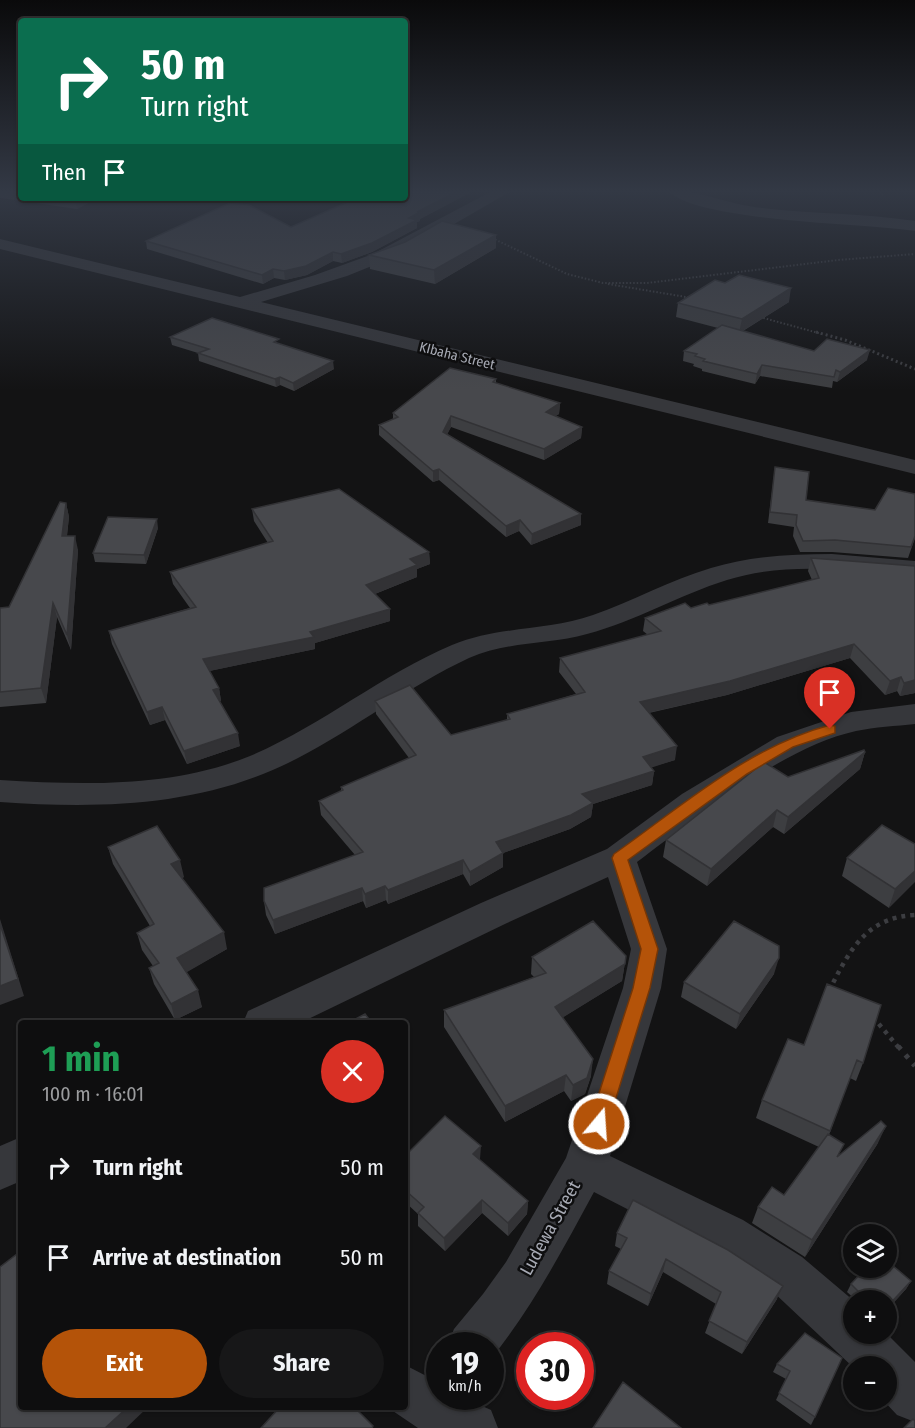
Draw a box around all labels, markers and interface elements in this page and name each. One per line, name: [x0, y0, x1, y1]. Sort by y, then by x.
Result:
text: 50 m: [141, 40, 225, 90]
icon: right: [42, 42, 120, 120]
text: Turn right: [141, 91, 249, 123]
icon: arrive: [98, 156, 131, 189]
text: Then: [42, 159, 86, 186]
street label: KIbaha Street: [417, 338, 497, 374]
pin: [804, 667, 855, 729]
icon: arrive: [813, 676, 846, 709]
text: 1 min: [42, 1037, 120, 1081]
button: close: [321, 1040, 384, 1103]
text: 100 m · 16:01: [42, 1082, 144, 1106]
position arrow: [567, 1092, 631, 1156]
icon: right: [42, 1151, 75, 1184]
text: Turn right: [93, 1154, 182, 1181]
text: 50 m: [340, 1154, 384, 1181]
street label: Ludewa Street: [515, 1177, 585, 1279]
map controls: [843, 1224, 897, 1410]
button: layers: [843, 1224, 897, 1278]
icon: arrive: [42, 1241, 75, 1274]
text: Arrive at destination: [93, 1244, 281, 1271]
text: 50 m: [340, 1244, 384, 1271]
button: +: [843, 1290, 897, 1344]
button: Exit: [42, 1329, 207, 1398]
button: Share: [219, 1329, 384, 1398]
speed limit sign: 30: [516, 1332, 594, 1410]
text: 19: [451, 1346, 479, 1382]
button: −: [843, 1356, 897, 1410]
text: km/h: [448, 1377, 482, 1395]

